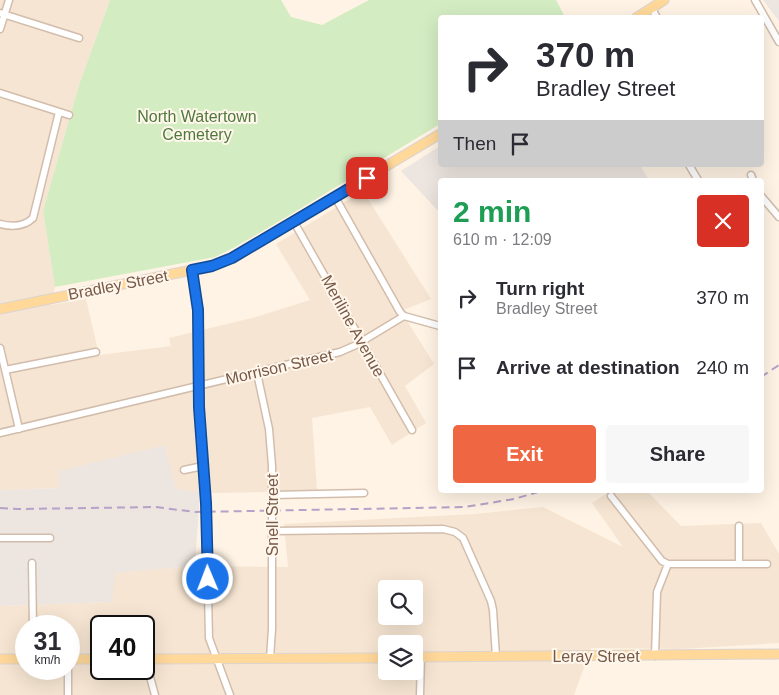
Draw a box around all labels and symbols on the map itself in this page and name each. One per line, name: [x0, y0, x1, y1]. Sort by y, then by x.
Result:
park label: North Watertown Cemetery: [137, 108, 257, 143]
pin: [346, 157, 388, 199]
street label: Bradley Street: [67, 267, 170, 303]
street label: Meriline Avenue: [318, 272, 388, 380]
street label: Morrison Street: [224, 346, 335, 388]
street label: Snell Street: [264, 473, 281, 556]
position arrow: [181, 552, 233, 604]
speed limit sign: 40: [90, 615, 155, 680]
street label: Leray Street: [552, 648, 640, 665]

